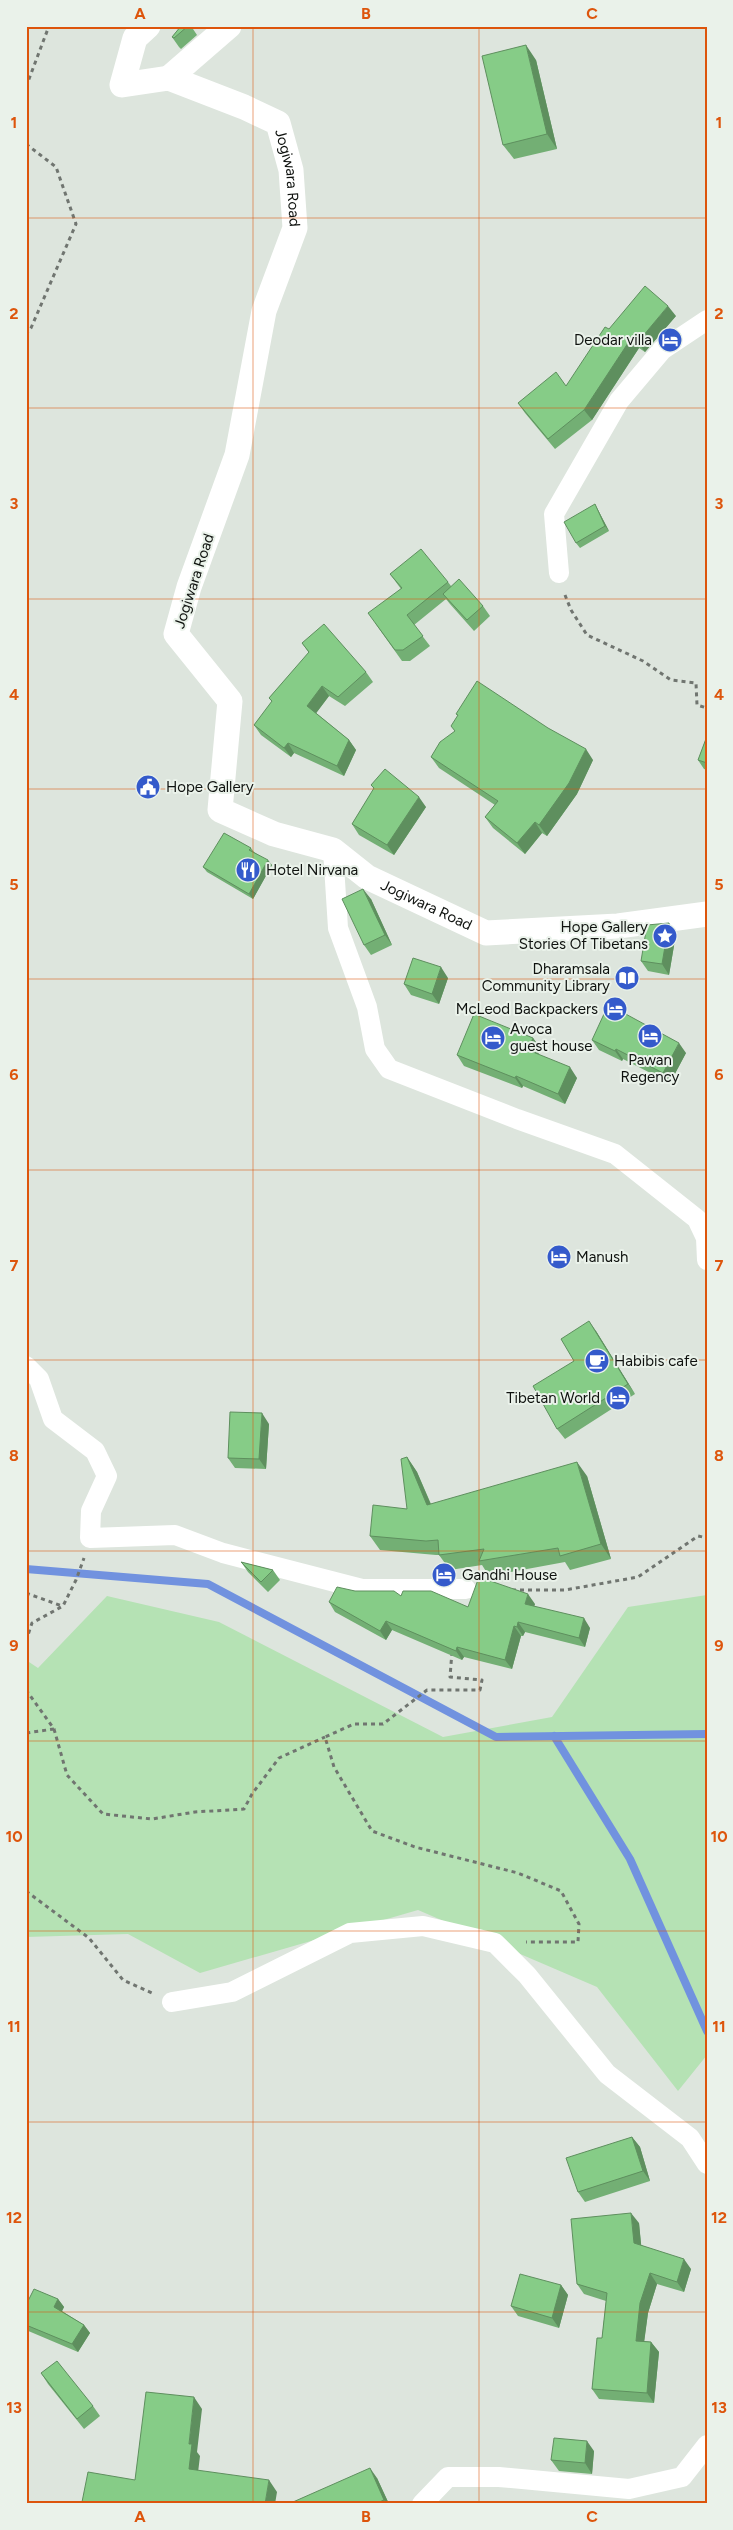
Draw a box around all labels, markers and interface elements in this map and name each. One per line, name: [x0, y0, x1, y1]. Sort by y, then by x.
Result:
text: A: [134, 4, 146, 23]
text: B: [361, 4, 371, 23]
text: C: [586, 4, 598, 23]
text: 1: [11, 113, 17, 132]
text: 1: [716, 113, 722, 132]
street label: Jogiwara Road: [271, 127, 304, 227]
text: 2: [9, 304, 19, 323]
text: 2: [714, 304, 724, 323]
hotel icon: Deodar villa: [657, 327, 683, 353]
place label: Deodar villa: [574, 331, 652, 349]
text: 3: [10, 494, 19, 513]
text: 3: [715, 494, 724, 513]
street label: Jogiwara Road: [170, 531, 218, 631]
text: 4: [9, 685, 19, 704]
text: 4: [714, 685, 724, 704]
public building icon: Hope Gallery: [135, 774, 161, 800]
place label: Hope Gallery: [166, 778, 254, 796]
restaurant icon: Hotel Nirvana: [235, 857, 261, 883]
place label: Hotel Nirvana: [266, 861, 358, 879]
text: 5: [9, 875, 19, 894]
text: 5: [714, 875, 724, 894]
street label: Jogiwara Road: [378, 876, 475, 934]
place label: Hope Gallery Stories Of Tibetans: [519, 918, 648, 953]
place icon: Hope Gallery Stories Of Tibetans: [652, 923, 678, 949]
place label: Dharamsala Community Library: [482, 960, 610, 995]
library icon: Dharamsala Community Library: [614, 965, 640, 991]
hotel icon: McLeod Backpackers: [602, 996, 628, 1022]
place label: McLeod Backpackers: [456, 1000, 598, 1018]
place label: Avoca guest house: [510, 1020, 592, 1055]
hotel icon: Pawan Regency: [637, 1023, 663, 1049]
hotel icon: Avoca guest house: [480, 1025, 506, 1051]
place label: Pawan Regency: [621, 1051, 679, 1086]
text: 6: [9, 1065, 19, 1084]
text: 6: [714, 1065, 724, 1084]
hotel icon: Manush: [546, 1244, 572, 1270]
place label: Manush: [576, 1248, 628, 1266]
text: 7: [10, 1256, 19, 1275]
text: 7: [715, 1256, 724, 1275]
cafe icon: Habibis cafe: [584, 1348, 610, 1374]
place label: Habibis cafe: [614, 1352, 698, 1370]
hotel icon: Tibetan World: [605, 1385, 631, 1411]
place label: Tibetan World: [506, 1389, 600, 1407]
text: 8: [9, 1446, 19, 1465]
text: 8: [714, 1446, 724, 1465]
hotel icon: Gandhi House: [431, 1562, 457, 1588]
place label: Gandhi House: [462, 1566, 557, 1584]
text: 9: [9, 1636, 19, 1655]
text: 9: [714, 1636, 724, 1655]
text: 10: [5, 1827, 23, 1846]
text: 10: [710, 1827, 728, 1846]
text: 11: [7, 2017, 21, 2036]
text: 11: [712, 2017, 726, 2036]
text: 12: [6, 2208, 22, 2227]
text: 12: [711, 2208, 727, 2227]
text: 13: [6, 2398, 22, 2417]
text: 13: [711, 2398, 727, 2417]
text: A: [134, 2507, 146, 2526]
text: B: [361, 2507, 371, 2526]
text: C: [586, 2507, 598, 2526]

